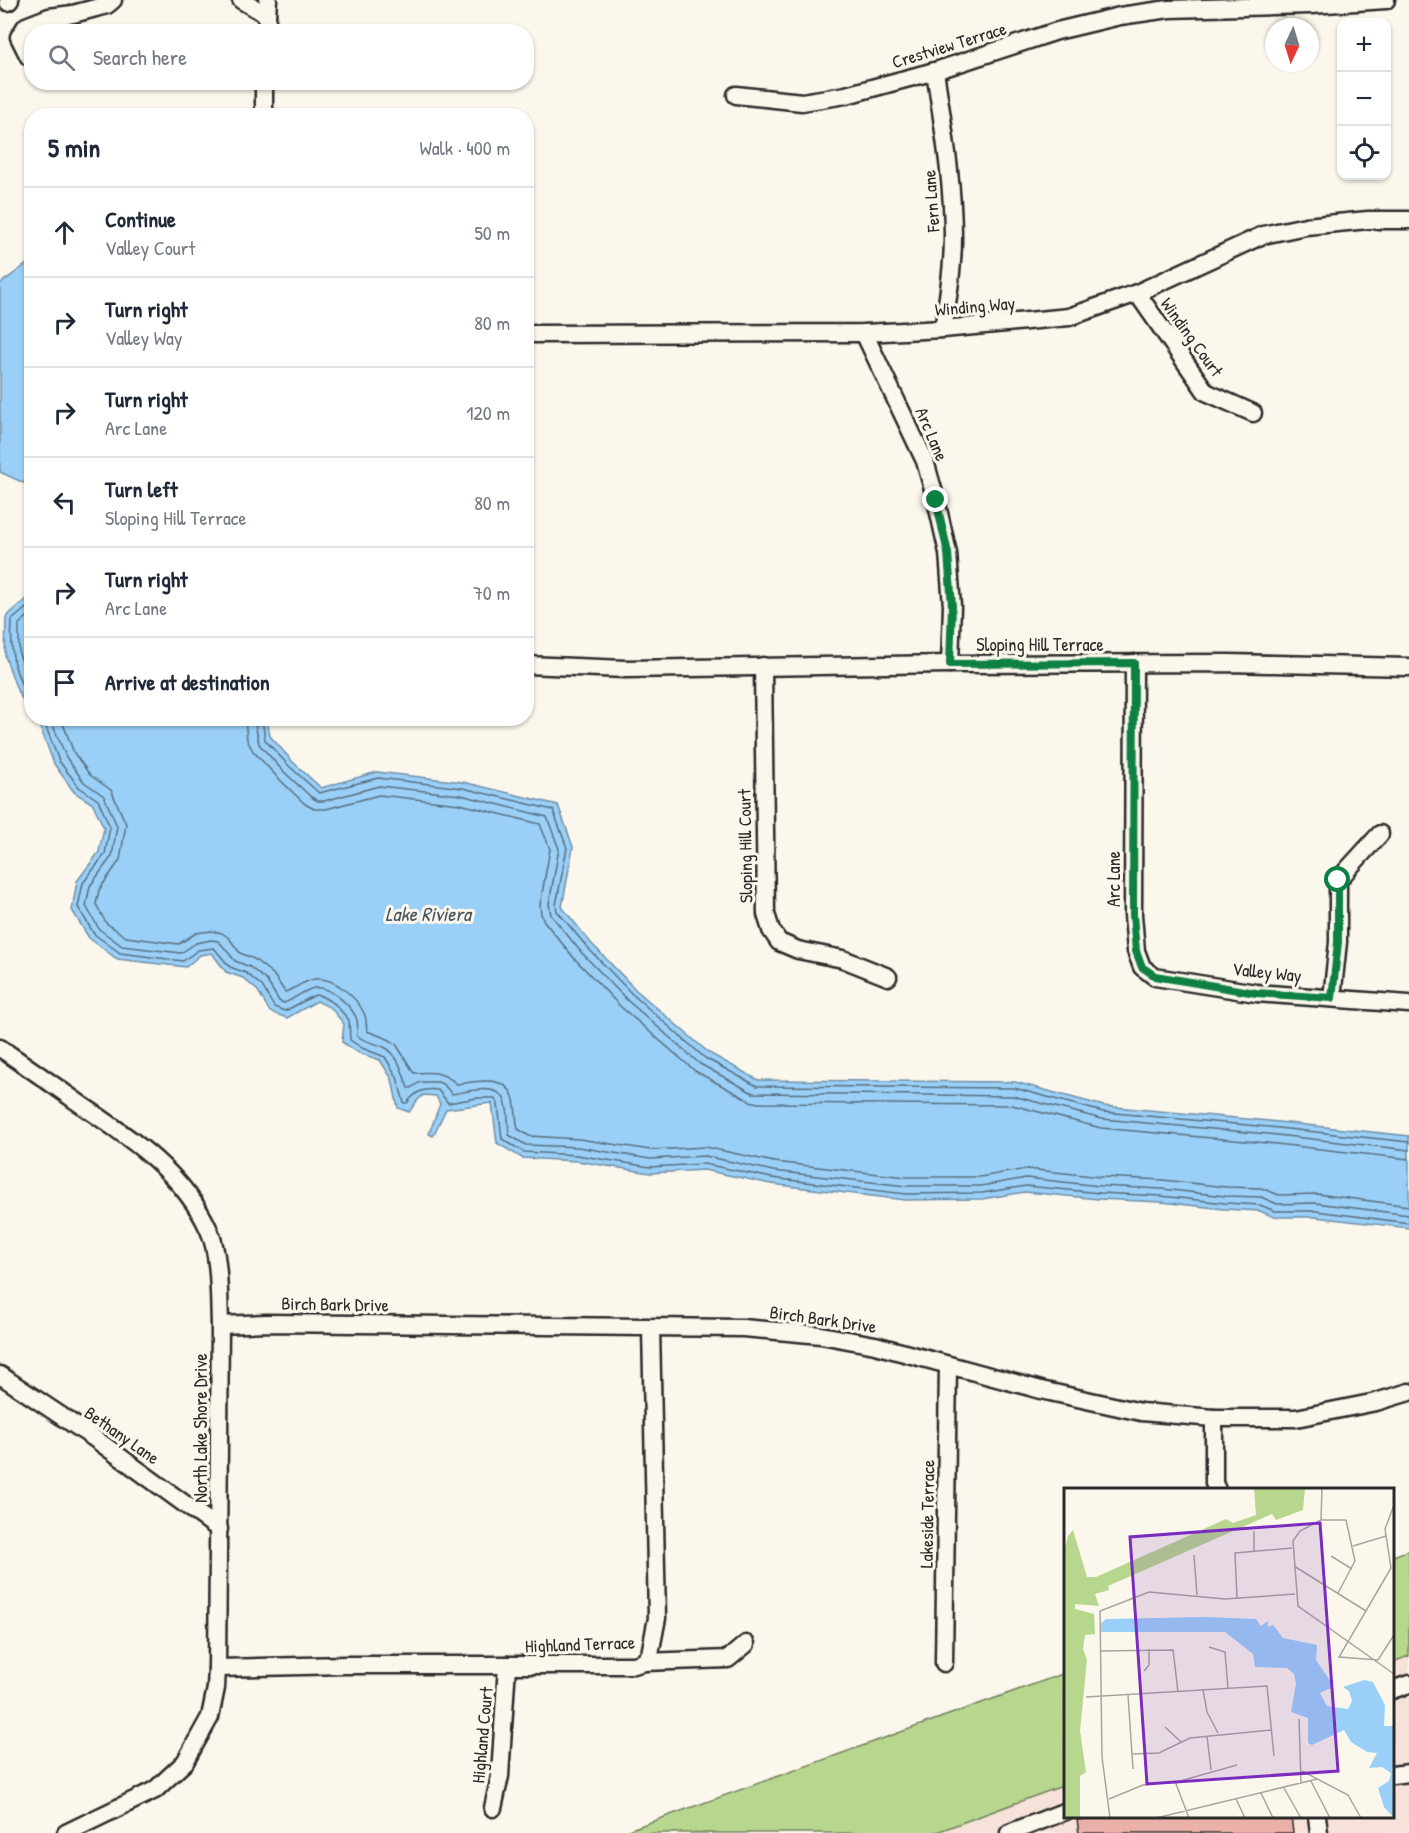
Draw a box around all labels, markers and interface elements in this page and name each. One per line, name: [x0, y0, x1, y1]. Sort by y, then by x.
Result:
street label: Crestview Terrace: [889, 16, 1009, 74]
north arrow: [1265, 18, 1319, 72]
map controls: [1337, 18, 1391, 180]
button: +: [1337, 18, 1391, 72]
search box: [24, 24, 534, 90]
icon: search: [45, 41, 78, 74]
text: Search here: [93, 42, 187, 72]
button: −: [1337, 72, 1391, 126]
button: locate: [1337, 126, 1391, 180]
text: 5 min: [48, 130, 100, 165]
text: Walk · 400 m: [419, 134, 510, 161]
street label: Fern Lane: [916, 169, 946, 234]
text: Continue: [105, 204, 176, 234]
icon: ahead: [48, 216, 81, 249]
text: 50 m: [474, 219, 510, 246]
text: Valley Court: [105, 234, 195, 261]
street label: Winding Way: [934, 290, 1016, 322]
street label: Winding Court: [1155, 292, 1230, 382]
text: Turn right: [105, 294, 188, 324]
icon: right: [48, 306, 81, 339]
text: 80 m: [474, 309, 510, 336]
text: Valley Way: [105, 324, 182, 351]
text: Turn right: [105, 384, 188, 414]
icon: right: [48, 396, 81, 429]
text: 120 m: [466, 399, 510, 426]
street label: Arc Lane: [910, 403, 954, 465]
text: Arc Lane: [105, 414, 167, 441]
text: Turn left: [105, 474, 178, 504]
icon: left: [48, 486, 81, 519]
route end: [922, 486, 948, 512]
text: 80 m: [474, 489, 510, 516]
text: Sloping Hill Terrace: [105, 504, 246, 531]
text: Turn right: [105, 564, 188, 594]
icon: right: [48, 576, 81, 609]
text: 70 m: [473, 579, 510, 606]
text: Arc Lane: [105, 594, 167, 621]
street label: Sloping Hill Terrace: [976, 632, 1104, 657]
icon: arrive: [48, 666, 81, 699]
text: Arrive at destination: [105, 667, 270, 697]
street label: Sloping Hill Court: [731, 788, 758, 903]
street label: Arc Lane: [1101, 851, 1126, 907]
route start: [1324, 866, 1350, 892]
water label: Lake Riviera: [385, 900, 473, 927]
street label: Valley Way: [1231, 956, 1303, 988]
street label: Birch Bark Drive: [281, 1291, 389, 1317]
street label: Birch Bark Drive: [768, 1299, 878, 1339]
street label: North Lake Shore Drive: [188, 1353, 213, 1503]
street label: Bethany Lane: [80, 1400, 164, 1470]
street label: Lakeside Terrace: [914, 1460, 940, 1568]
inset map: [1064, 1488, 1394, 1818]
street label: Highland Terrace: [525, 1630, 635, 1658]
street label: Highland Court: [465, 1685, 499, 1784]

